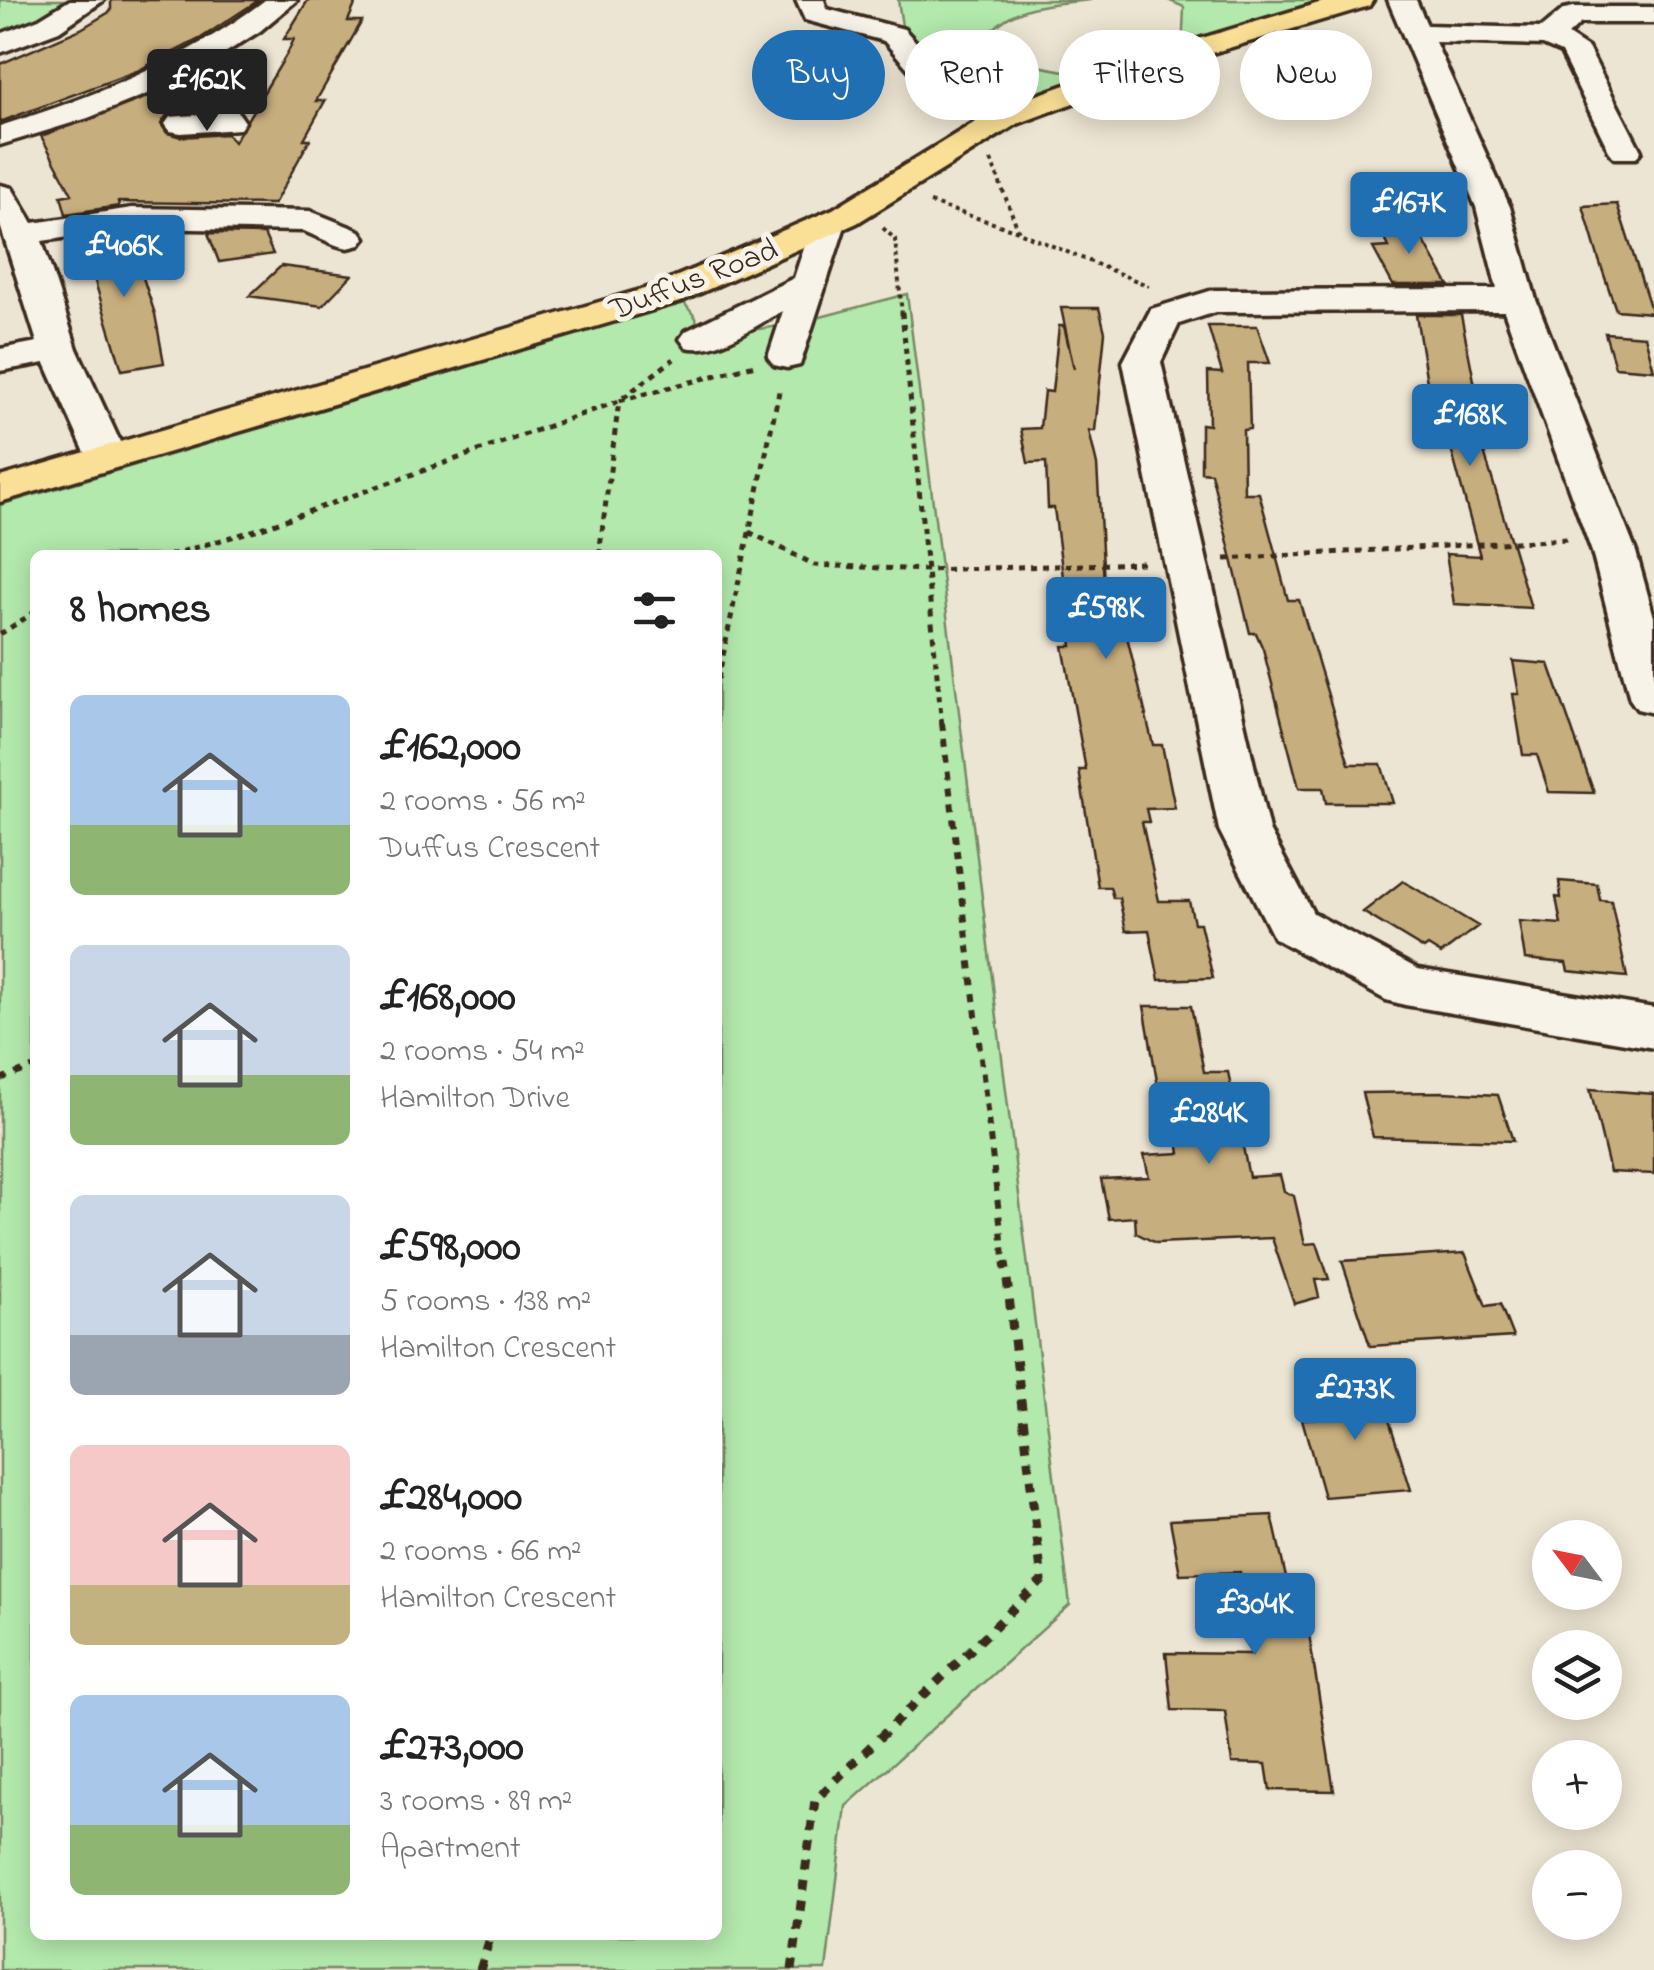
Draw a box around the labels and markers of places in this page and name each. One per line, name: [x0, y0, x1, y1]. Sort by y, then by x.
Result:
pin: £162K: [137, 49, 277, 134]
pin: £167K: [1339, 172, 1479, 257]
pin: £406K: [54, 215, 194, 300]
pin: £168K: [1400, 384, 1540, 469]
pin: £598K: [1036, 577, 1176, 662]
pin: £284K: [1139, 1082, 1279, 1167]
pin: £273K: [1285, 1358, 1425, 1443]
pin: £304K: [1185, 1573, 1325, 1658]

